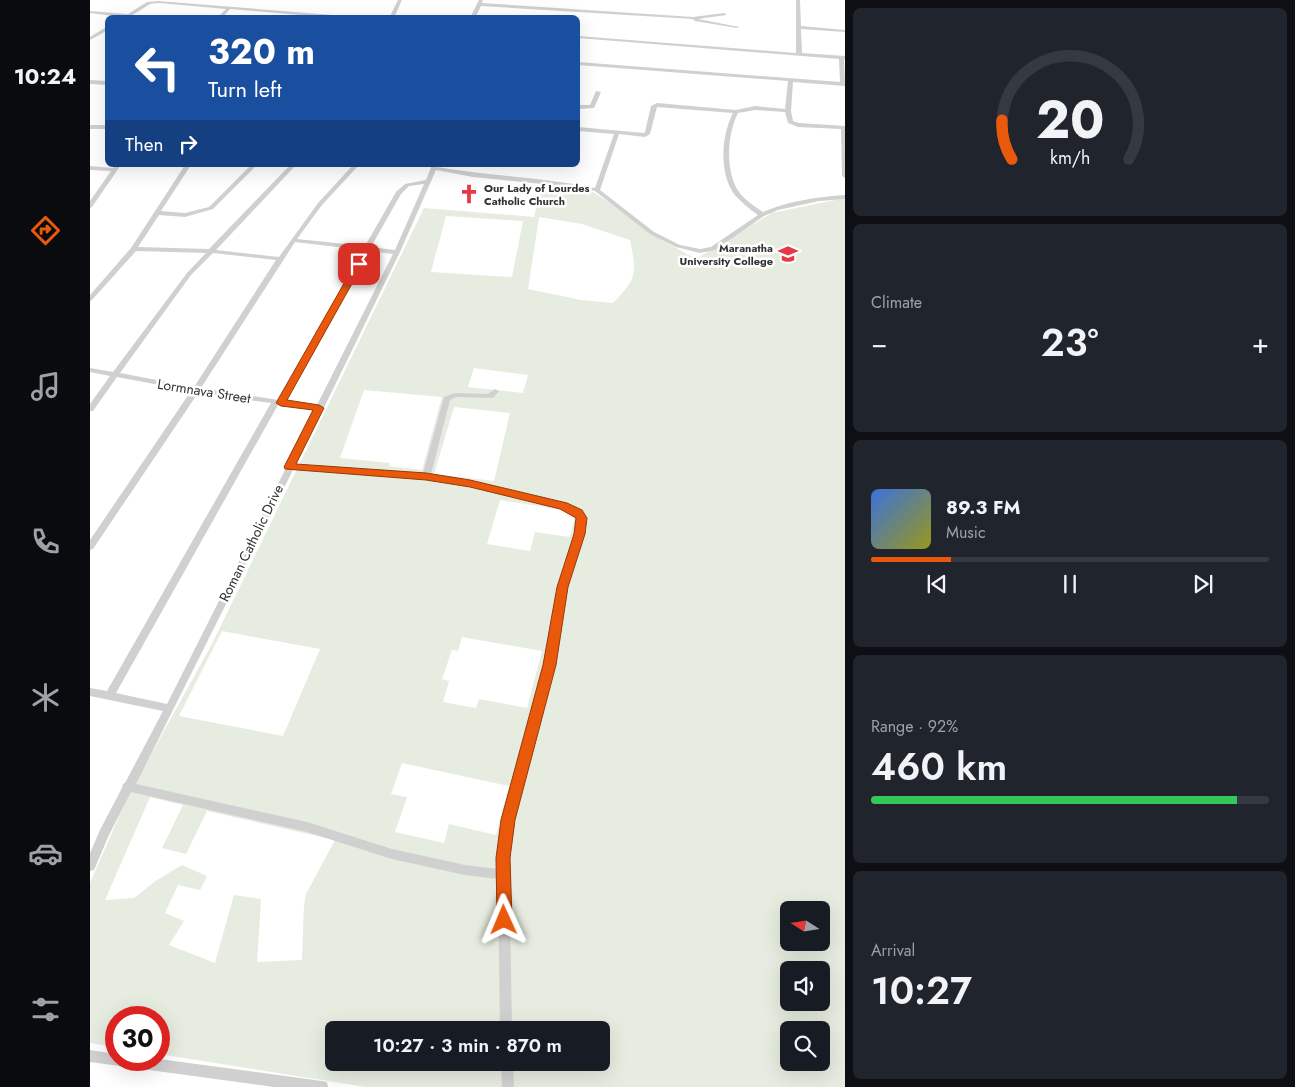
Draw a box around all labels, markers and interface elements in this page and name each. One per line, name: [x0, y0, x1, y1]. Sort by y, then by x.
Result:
text: 320 m: [208, 27, 315, 77]
icon: left: [125, 35, 190, 100]
text: 10:24: [14, 60, 76, 92]
text: Turn left: [208, 73, 282, 105]
text: 20: [1036, 82, 1104, 158]
icon: right: [174, 130, 202, 158]
text: Then: [125, 131, 164, 158]
text: km/h: [1050, 145, 1090, 171]
place label: Our Lady of Lourdes Catholic Church: [484, 180, 590, 209]
church icon: Our Lady of Lourdes Catholic Church: [458, 183, 480, 205]
icon: directions: [28, 213, 63, 248]
place label: Maranatha University College: [679, 240, 773, 269]
pin: [338, 243, 380, 285]
school or university icon: Maranatha University College: [777, 243, 799, 265]
icon: arrive: [345, 250, 373, 278]
text: Climate: [871, 291, 922, 314]
text: 23°: [1041, 315, 1098, 370]
text: −: [871, 323, 888, 364]
text: +: [1252, 323, 1269, 364]
icon: music: [28, 369, 63, 404]
street label: Lormnava Street: [156, 374, 253, 408]
street label: Roman Catholic Drive: [214, 481, 288, 605]
text: 89.3 FM: [946, 494, 1020, 521]
text: Music: [946, 521, 986, 544]
icon: phone: [28, 524, 63, 559]
icon: previous: [923, 570, 951, 598]
icon: pause: [1056, 570, 1084, 598]
icon: next: [1189, 570, 1217, 598]
icon: climate: [28, 680, 63, 715]
text: Range · 92%: [871, 715, 958, 738]
text: 460 km: [871, 739, 1007, 794]
icon: car: [28, 836, 63, 871]
position arrow: [477, 893, 529, 945]
north arrow: [780, 901, 830, 951]
map controls: [780, 901, 830, 1071]
text: Arrival: [871, 939, 915, 962]
button: sound: [780, 961, 830, 1011]
text: 10:27: [871, 963, 972, 1018]
icon: filters: [28, 992, 63, 1027]
speed limit sign: 30: [105, 1006, 170, 1071]
button: search: [780, 1021, 830, 1071]
text: 10:27 · 3 min · 870 m: [373, 1032, 562, 1059]

